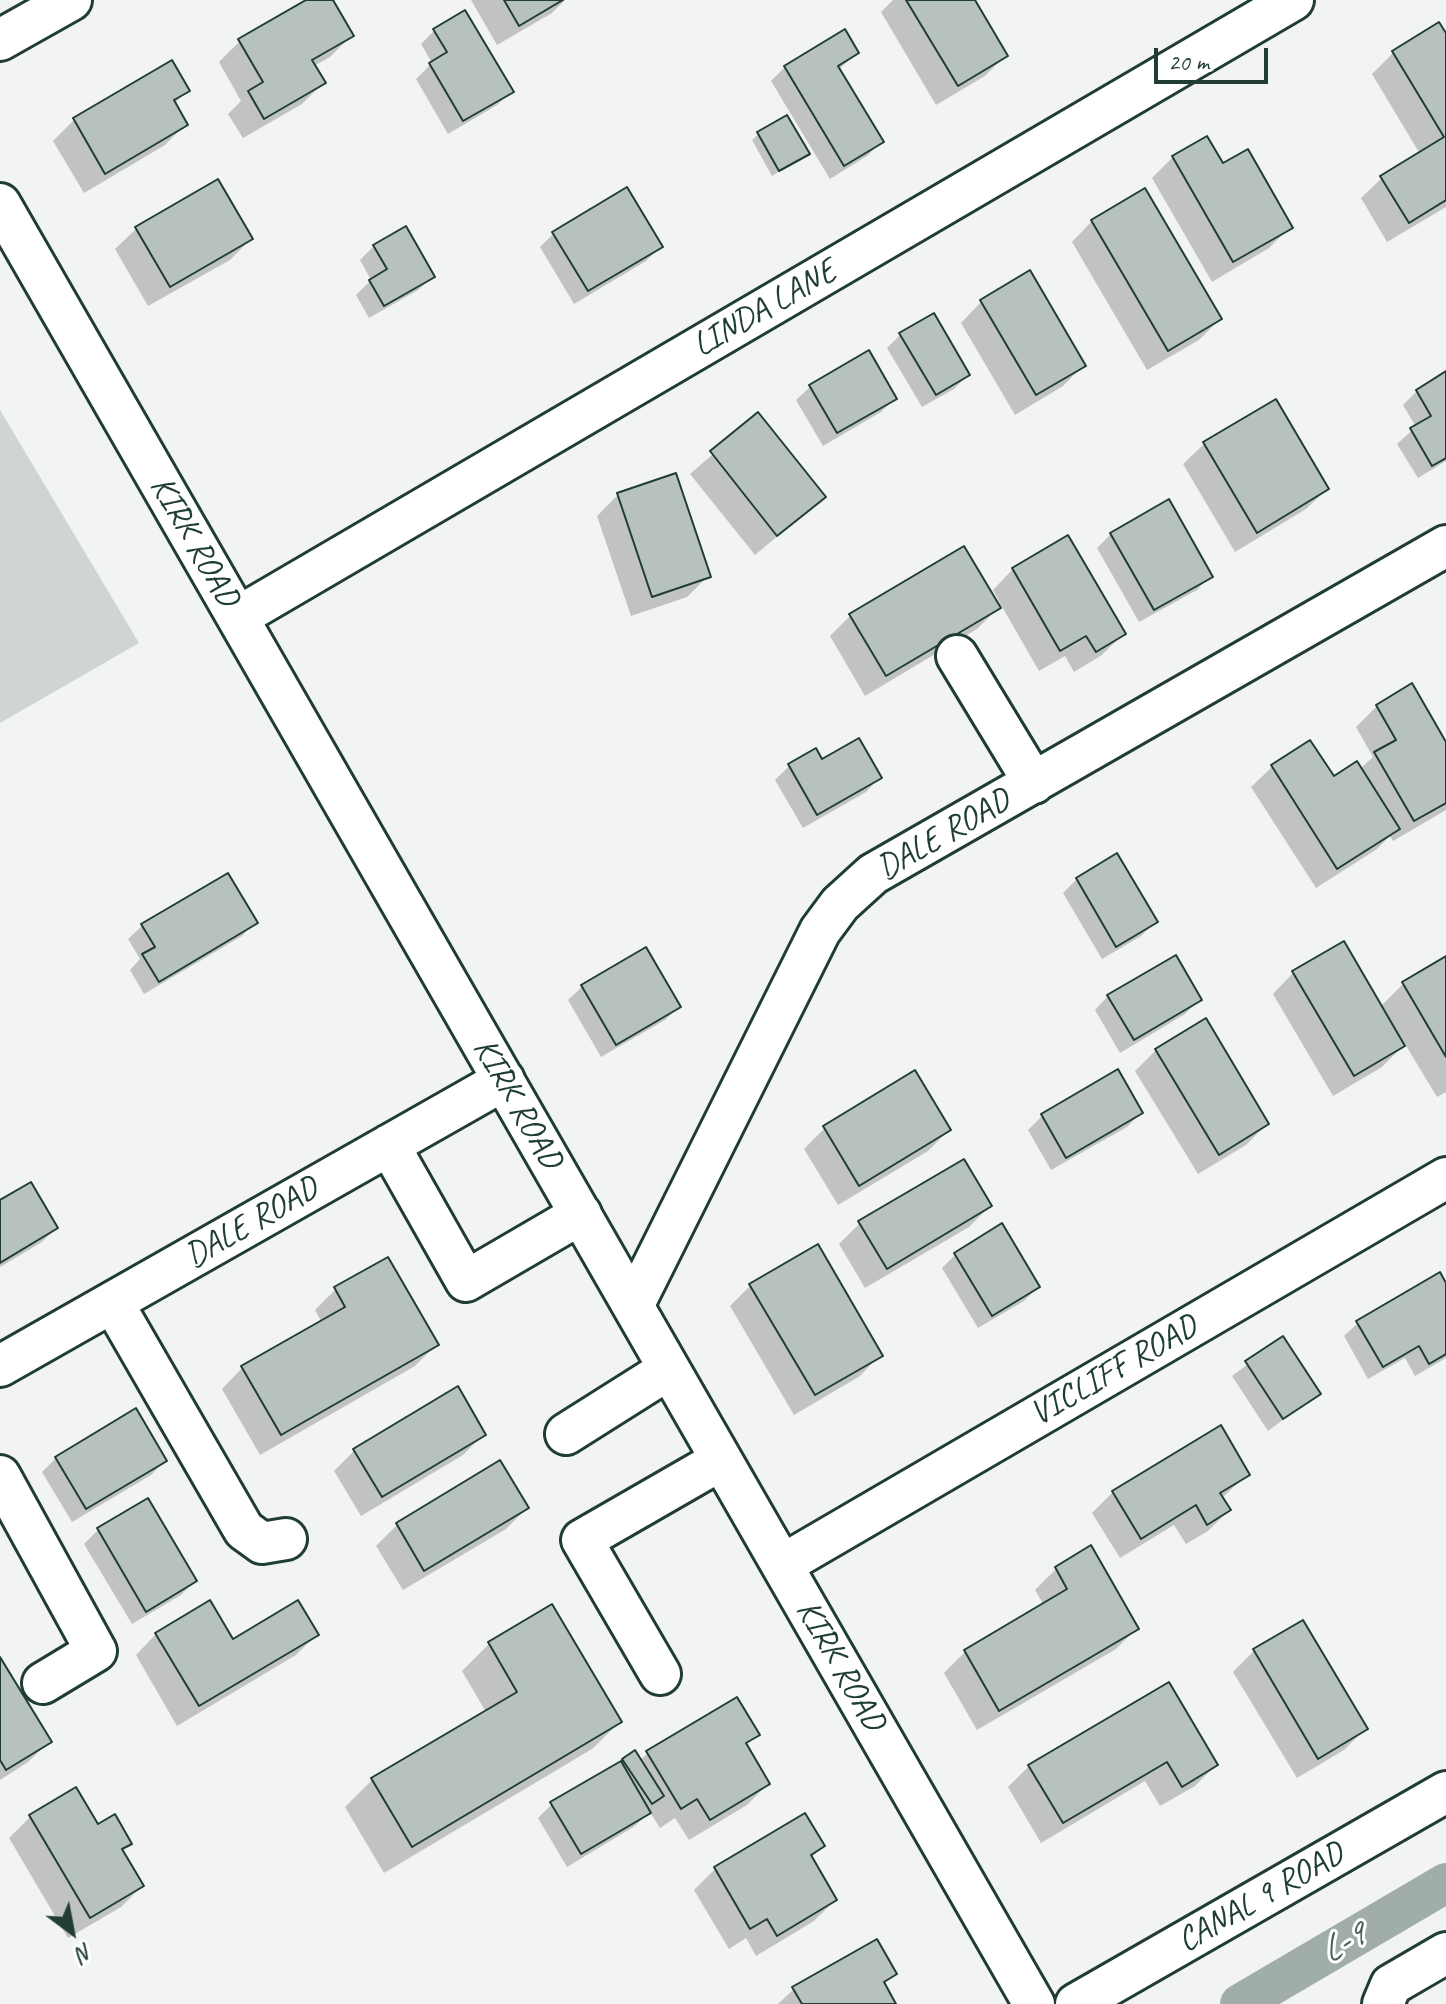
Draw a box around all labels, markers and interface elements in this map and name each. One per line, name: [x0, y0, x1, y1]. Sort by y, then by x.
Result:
scale bar: [1158, 32, 1272, 82]
text: 20 m: [1168, 47, 1209, 77]
street label: LINDA LANE: [686, 252, 844, 366]
street label: KIRK ROAD: [140, 469, 248, 615]
street label: DALE ROAD: [870, 781, 1018, 889]
street label: KIRK ROAD: [463, 1031, 571, 1177]
street label: DALE ROAD: [178, 1169, 326, 1277]
street label: VICLIFF ROAD: [1023, 1307, 1205, 1435]
street label: KIRK ROAD: [786, 1593, 894, 1739]
street label: CANAL 9 ROAD: [1170, 1834, 1352, 1962]
north arrow: [32, 1892, 112, 1972]
water label: L-9: [1313, 1914, 1373, 1974]
text: N: [72, 1937, 98, 1968]

